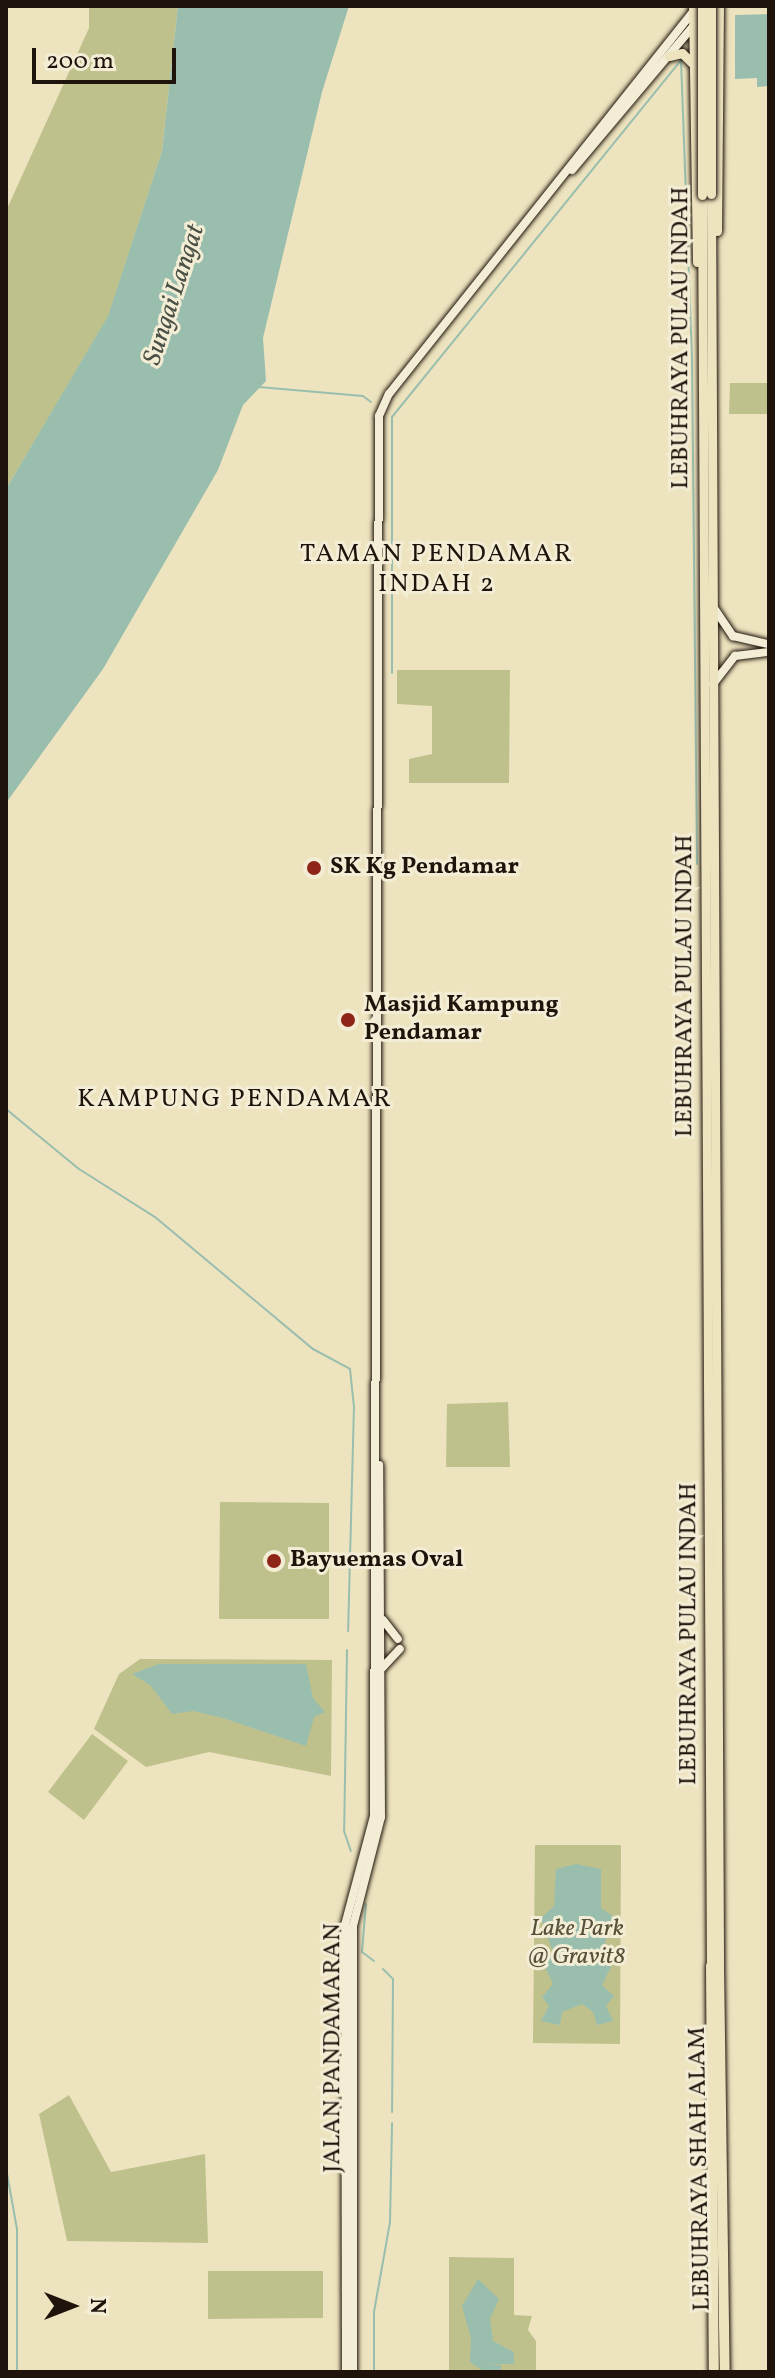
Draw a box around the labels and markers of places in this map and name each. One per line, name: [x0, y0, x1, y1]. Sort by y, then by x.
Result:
place label: SK Kg Pendamar: [330, 854, 519, 882]
marker: SK Kg Pendamar: [305, 859, 323, 877]
place label: Masjid Kampung Pendamar: [364, 992, 559, 1048]
marker: Masjid Kampung Pendamar: [339, 1011, 357, 1029]
place label: Bayuemas Oval: [290, 1547, 463, 1575]
marker: Bayuemas Oval: [265, 1552, 283, 1570]

